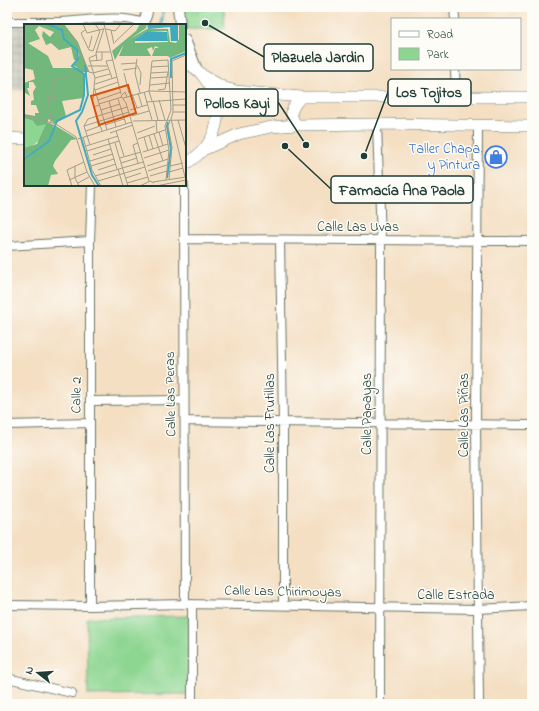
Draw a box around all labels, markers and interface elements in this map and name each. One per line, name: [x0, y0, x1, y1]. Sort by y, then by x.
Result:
legend: [391, 18, 521, 70]
inset map: [24, 24, 186, 186]
text: Road: [427, 26, 453, 44]
callout: Plazuela Jardin: [264, 44, 373, 71]
text: Park: [427, 46, 449, 64]
text: Plazuela Jardin: [272, 47, 365, 69]
callout: Los Tojitos: [388, 79, 471, 106]
text: Los Tojitos: [396, 82, 463, 104]
callout: Pollos Kayi: [196, 89, 278, 116]
text: Pollos Kayi: [204, 93, 270, 117]
place label: Taller Chapa y Pintura: [409, 139, 480, 177]
shop icon: Taller Chapa y Pintura: [483, 144, 509, 170]
callout: Farmacía Ana Paola: [331, 176, 473, 203]
text: Farmacía Ana Paola: [338, 180, 465, 202]
street label: Calle Las Uvas: [317, 217, 399, 238]
street label: Calle Las Peras: [160, 351, 182, 437]
street label: Calle Las Frutillas: [260, 373, 281, 473]
street label: Calle Papayas: [357, 373, 379, 455]
street label: Calle Las Piñas: [454, 373, 475, 457]
street label: Calle 2: [66, 376, 88, 414]
street label: Calle Las Chirimoyas: [224, 580, 342, 605]
street label: Calle Estrada: [417, 585, 495, 606]
north arrow: [18, 653, 58, 693]
text: N: [21, 664, 38, 676]

